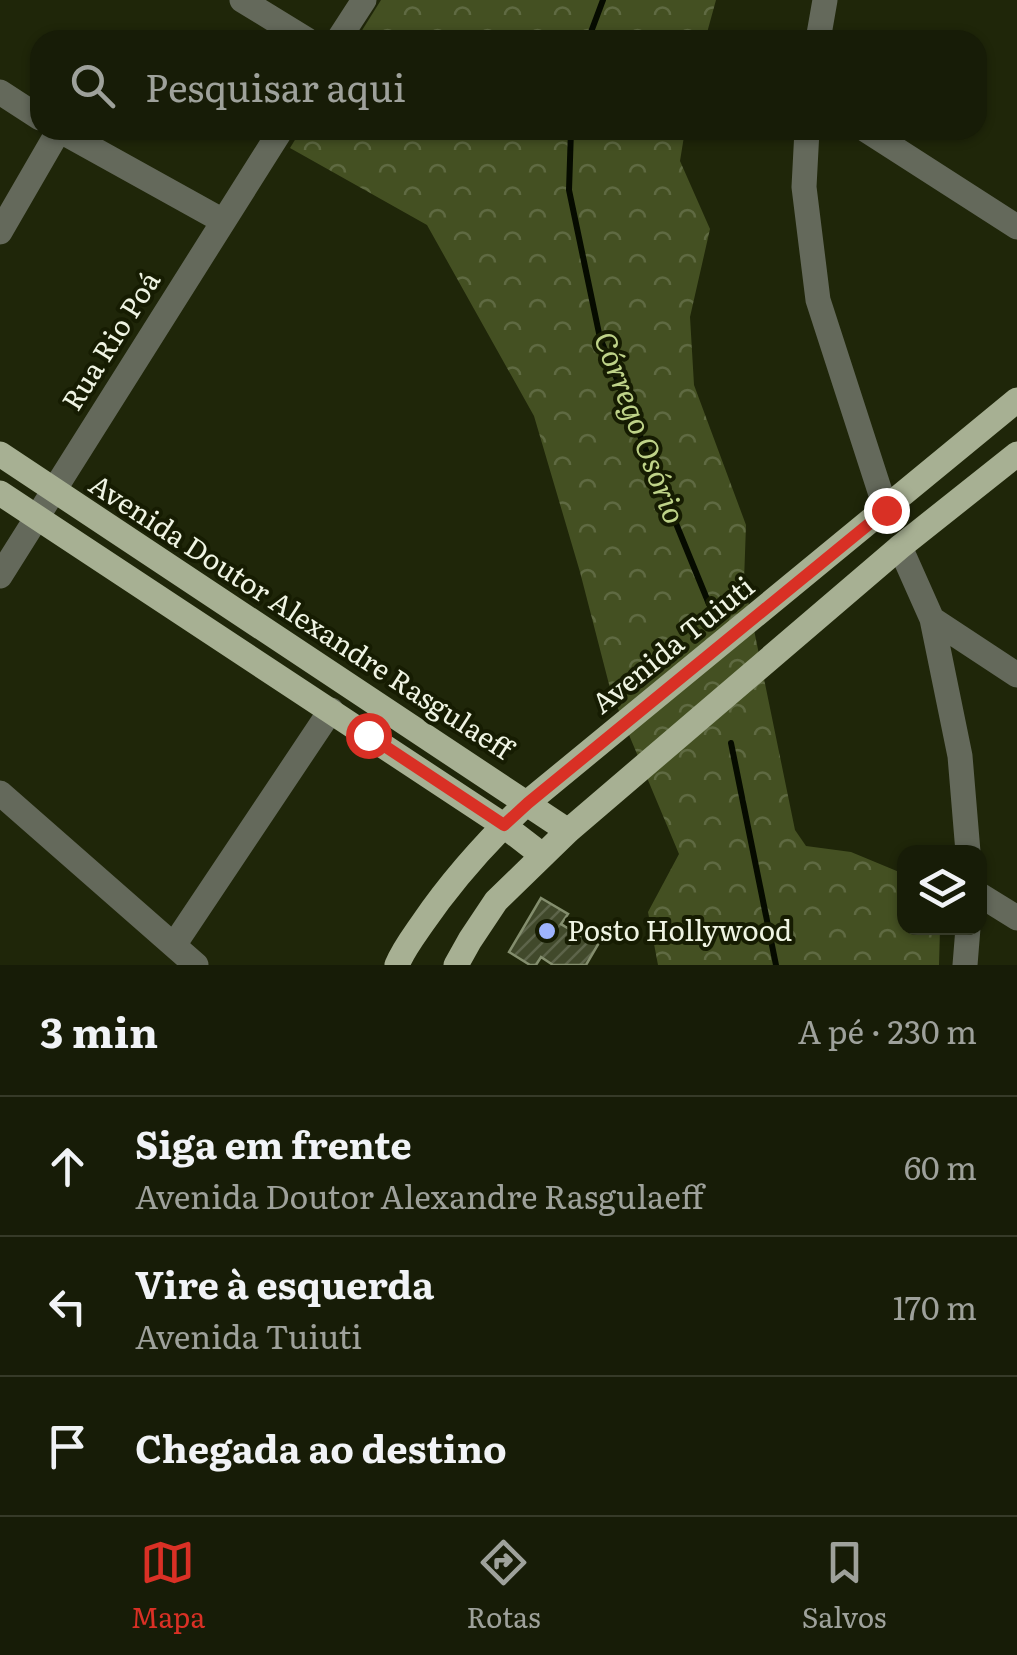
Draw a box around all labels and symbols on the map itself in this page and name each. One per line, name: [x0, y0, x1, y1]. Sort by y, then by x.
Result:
street label: Rua Rio Poá: [50, 262, 169, 418]
water label: Córrego Osório: [585, 324, 699, 529]
street label: Avenida Doutor Alexandre Rasgulaeff: [82, 462, 524, 769]
route end: [864, 488, 910, 534]
street label: Avenida Tuiuti: [581, 565, 762, 722]
route start: [346, 713, 392, 759]
place label: Posto Hollywood: [567, 908, 792, 950]
marker: Posto Hollywood: [536, 920, 558, 942]

